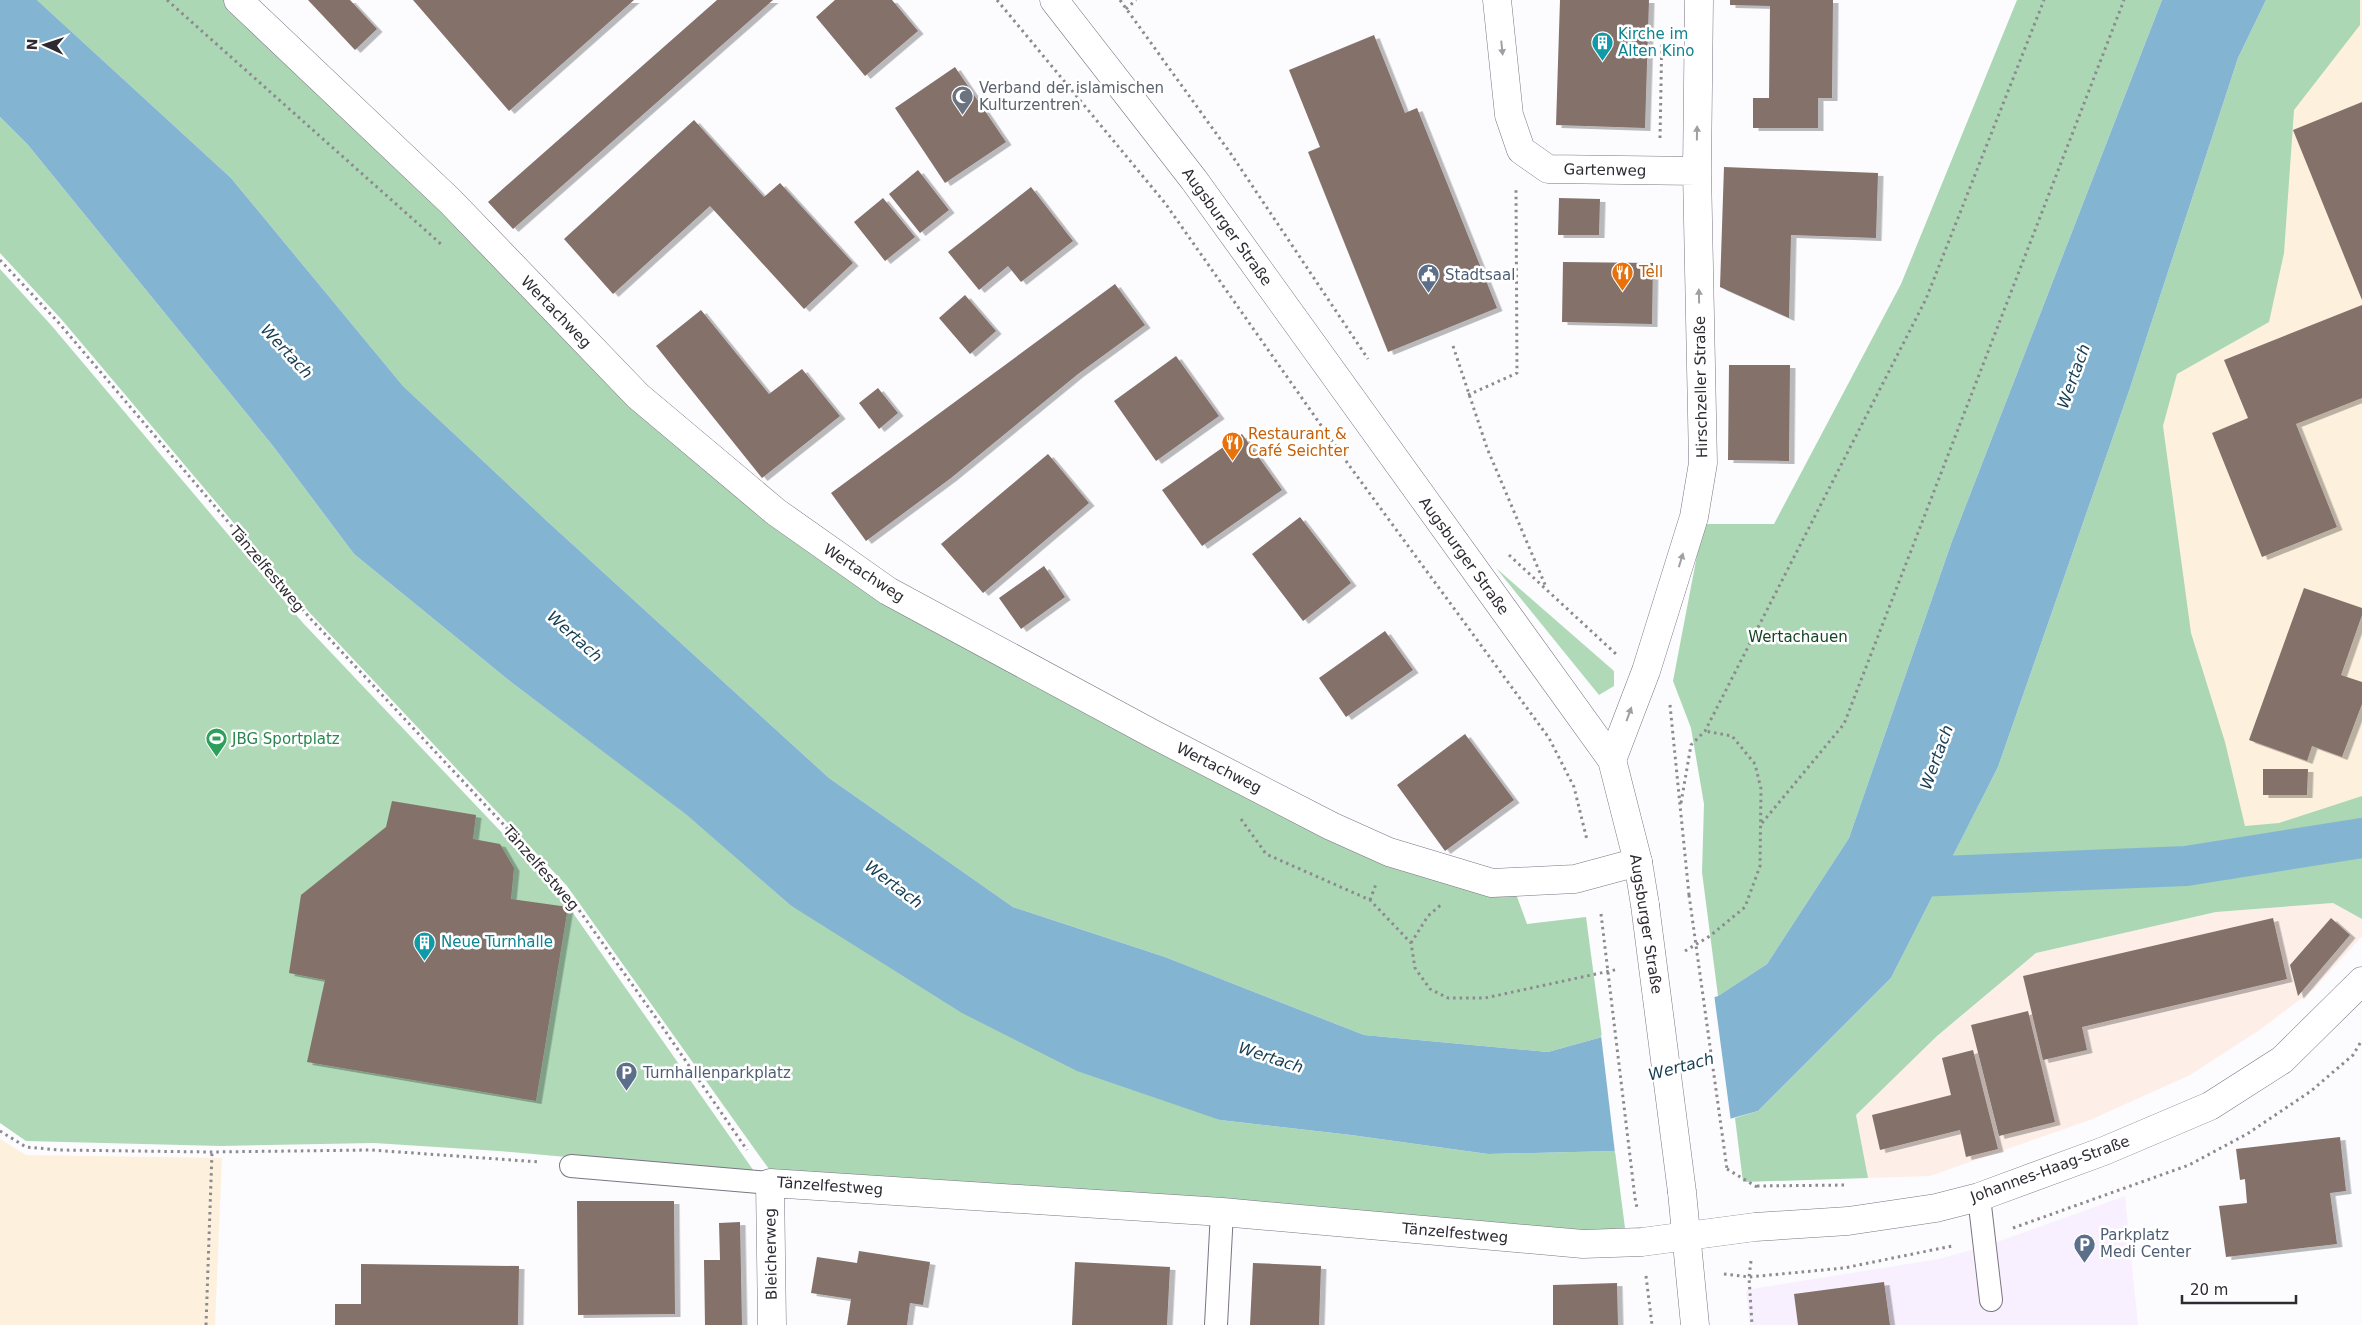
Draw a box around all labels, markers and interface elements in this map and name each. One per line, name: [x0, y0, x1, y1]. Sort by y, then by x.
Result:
north arrow: [20, 20, 70, 70]
place label: Kirche im Alten Kino: [1618, 25, 1695, 60]
building icon: Kirche im Alten Kino: [1590, 31, 1614, 62]
text: N: [24, 38, 40, 51]
one-way arrow: [1498, 41, 1506, 57]
place label: Verband der islamischen Kulturzentren: [979, 79, 1164, 114]
mosque icon: Verband der islamischen Kulturzentren: [951, 85, 975, 116]
one-way arrow: [1693, 125, 1701, 141]
street label: Gartenweg: [1564, 160, 1646, 180]
street label: Augsburger Straße: [1178, 165, 1276, 289]
restaurant icon: Tell: [1611, 260, 1635, 291]
public building icon: Stadtsaal: [1417, 263, 1441, 294]
place label: Tell: [1638, 263, 1663, 281]
place label: Stadtsaal: [1445, 266, 1515, 284]
street label: Wertachweg: [517, 272, 595, 352]
one-way arrow: [1695, 287, 1703, 303]
street label: Hirschzeller Straße: [1691, 316, 1711, 458]
water label: Wertach: [257, 320, 317, 382]
water label: Wertach: [2053, 341, 2094, 411]
place label: Restaurant & Café Seichter: [1248, 425, 1350, 460]
restaurant icon: Restaurant & Café Seichter: [1220, 431, 1244, 462]
street label: Augsburger Straße: [1415, 494, 1513, 618]
street label: Tänzelfestweg: [225, 522, 308, 616]
street label: Wertachweg: [820, 540, 908, 606]
one-way arrow: [1677, 553, 1685, 568]
water label: Wertach: [543, 607, 606, 666]
park label: Wertachauen: [1748, 628, 1848, 646]
one-way arrow: [1626, 707, 1633, 722]
water label: Wertach: [1916, 722, 1957, 792]
sports icon: JBG Sportplatz: [204, 727, 228, 758]
place label: JBG Sportplatz: [231, 730, 340, 748]
street label: Wertachweg: [1173, 739, 1265, 797]
street label: Tänzelfestweg: [499, 821, 583, 914]
street label: Augsburger Straße: [1626, 853, 1666, 995]
water label: Wertach: [861, 857, 926, 912]
building icon: Neue Turnhalle: [413, 930, 437, 961]
place label: Neue Turnhalle: [441, 933, 553, 951]
water label: Wertach: [1236, 1038, 1306, 1077]
water label: Wertach: [1646, 1049, 1716, 1084]
parking icon: Turnhallenparkplatz: [615, 1061, 639, 1092]
place label: Turnhallenparkplatz: [642, 1064, 791, 1082]
street label: Johannes-Haag-Straße: [1967, 1132, 2132, 1206]
street label: Tänzelfestweg: [775, 1173, 884, 1199]
street label: Bleicherweg: [761, 1208, 781, 1300]
street label: Tänzelfestweg: [1400, 1219, 1509, 1247]
place label: Parkplatz Medi Center: [2100, 1226, 2192, 1261]
parking icon: Parkplatz Medi Center: [2072, 1232, 2096, 1263]
scale bar: [2182, 1272, 2296, 1304]
text: 20 m: [2190, 1281, 2228, 1299]

